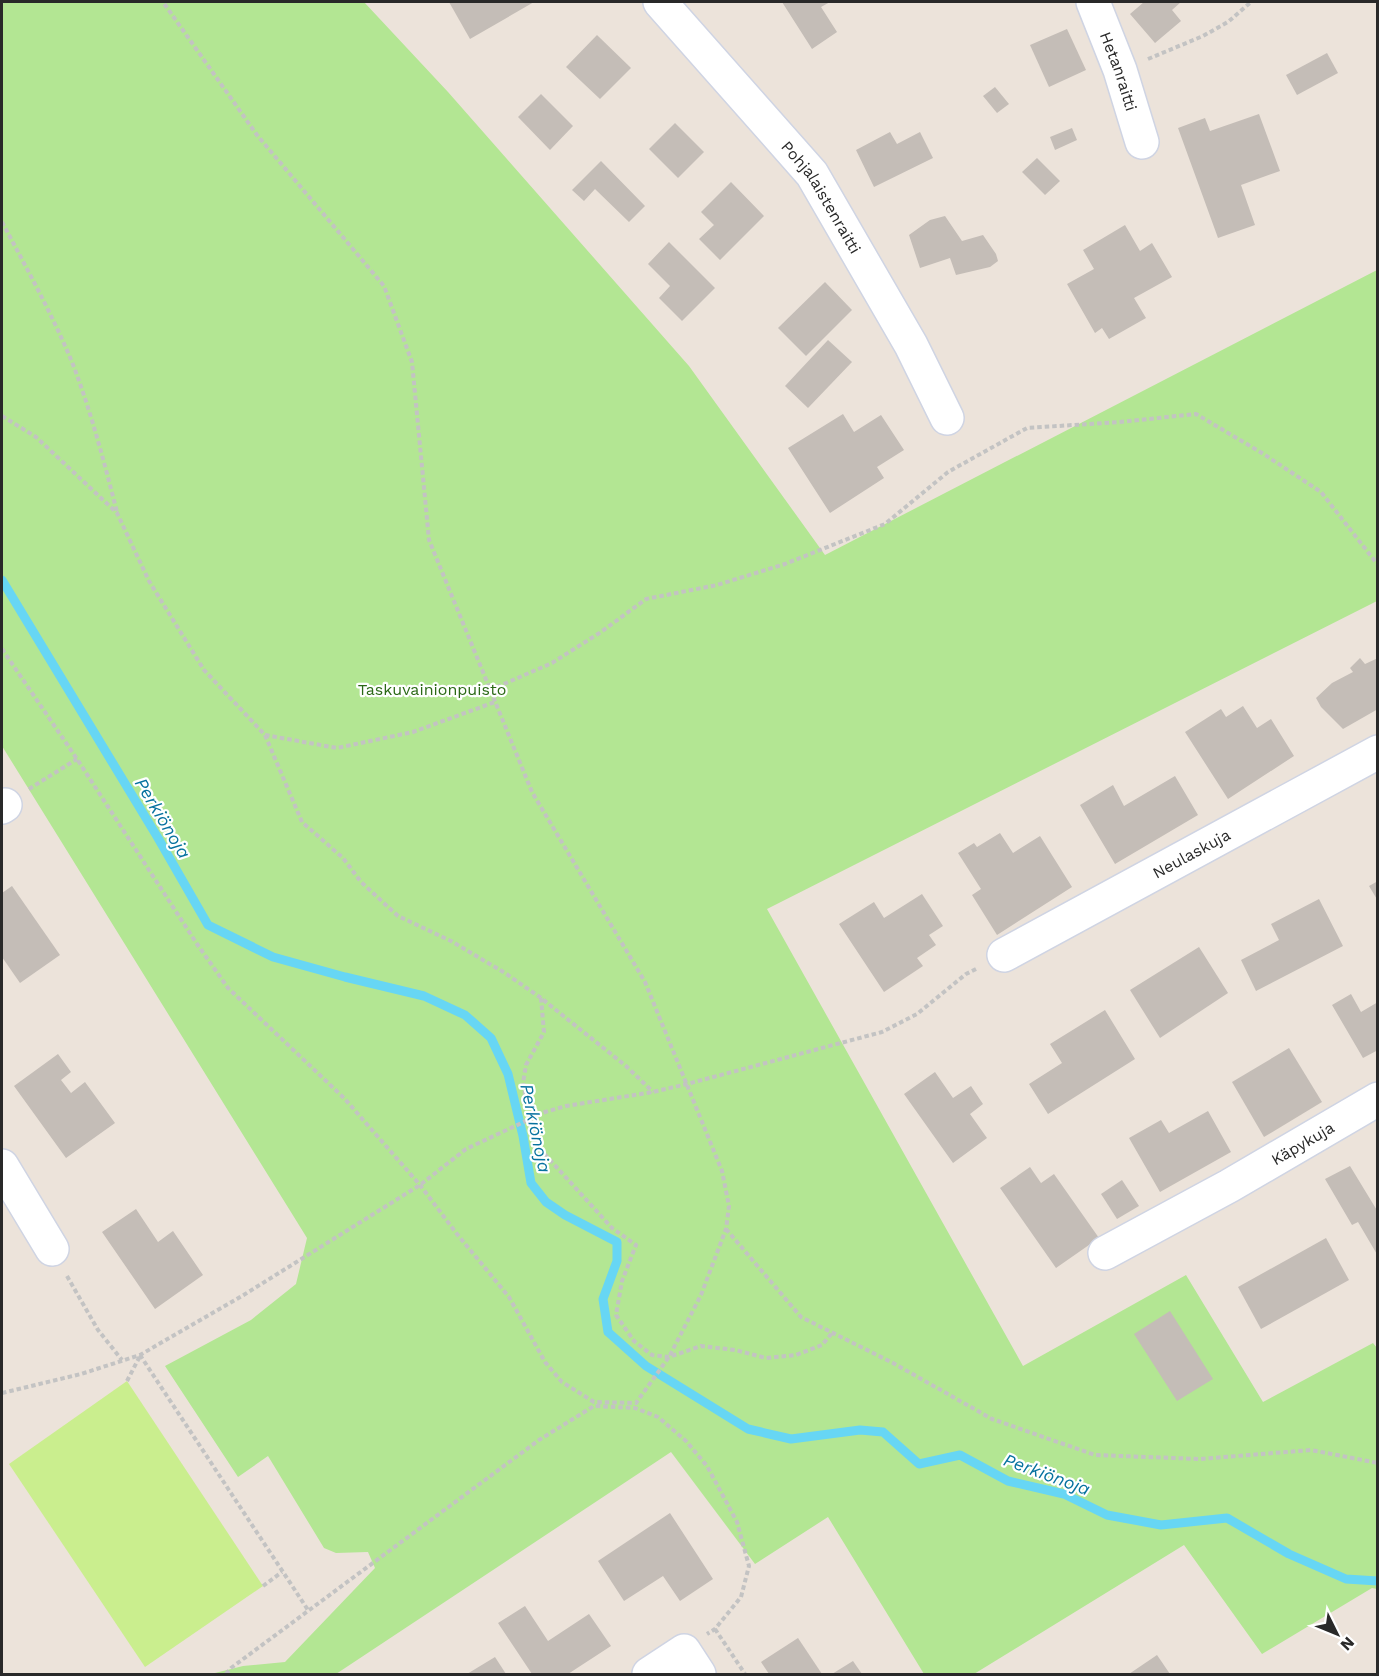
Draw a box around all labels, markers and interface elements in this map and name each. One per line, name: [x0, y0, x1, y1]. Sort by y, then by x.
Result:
street label: Hetanraitti: [1096, 29, 1141, 113]
street label: Pohjalaistenraitti: [778, 137, 865, 257]
park label: Taskuvainionpuisto: [358, 680, 506, 699]
water label: Perkiönoja: [131, 774, 195, 862]
street label: Neulaskuja: [1149, 825, 1233, 882]
water label: Perkiönoja: [516, 1082, 556, 1174]
street label: Käpykuja: [1268, 1117, 1337, 1169]
water label: Perkiönoja: [1001, 1449, 1093, 1499]
north arrow: [1307, 1604, 1367, 1664]
text: N: [1337, 1633, 1359, 1655]

